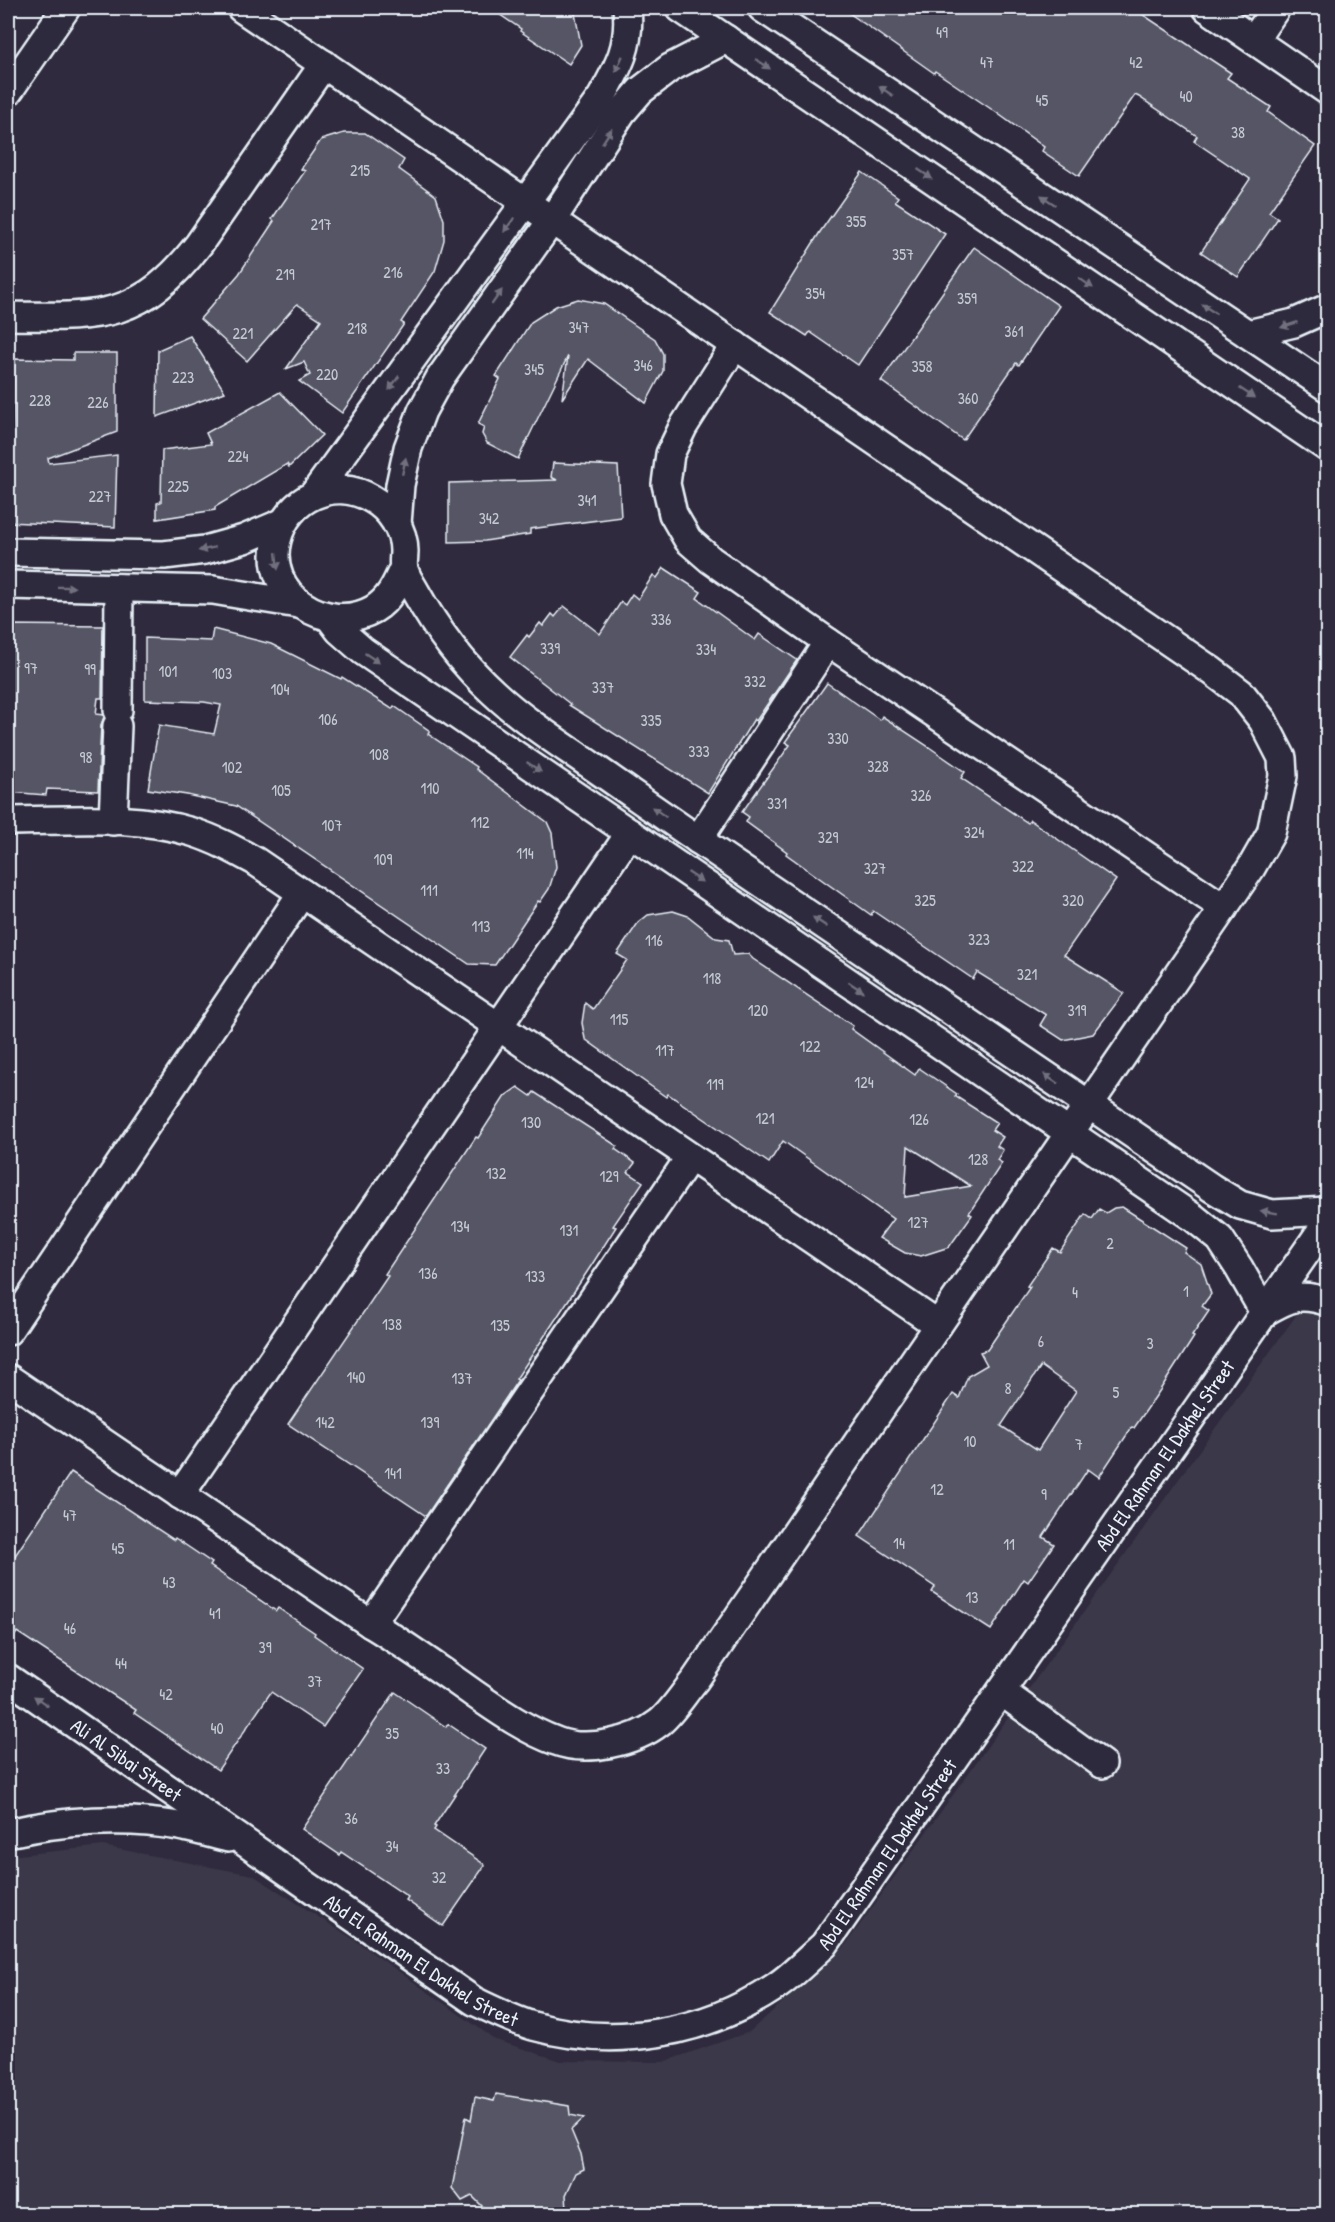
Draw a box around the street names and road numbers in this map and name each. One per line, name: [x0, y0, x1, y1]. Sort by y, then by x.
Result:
street label: Abd El Rahman El Dakhel Street: [1088, 1353, 1241, 1556]
street label: Ali Al Sibai Street: [66, 1712, 188, 1808]
street label: Abd El Rahman El Dakhel Street: [811, 1752, 963, 1955]
street label: Abd El Rahman El Dakhel Street: [319, 1887, 524, 2033]

